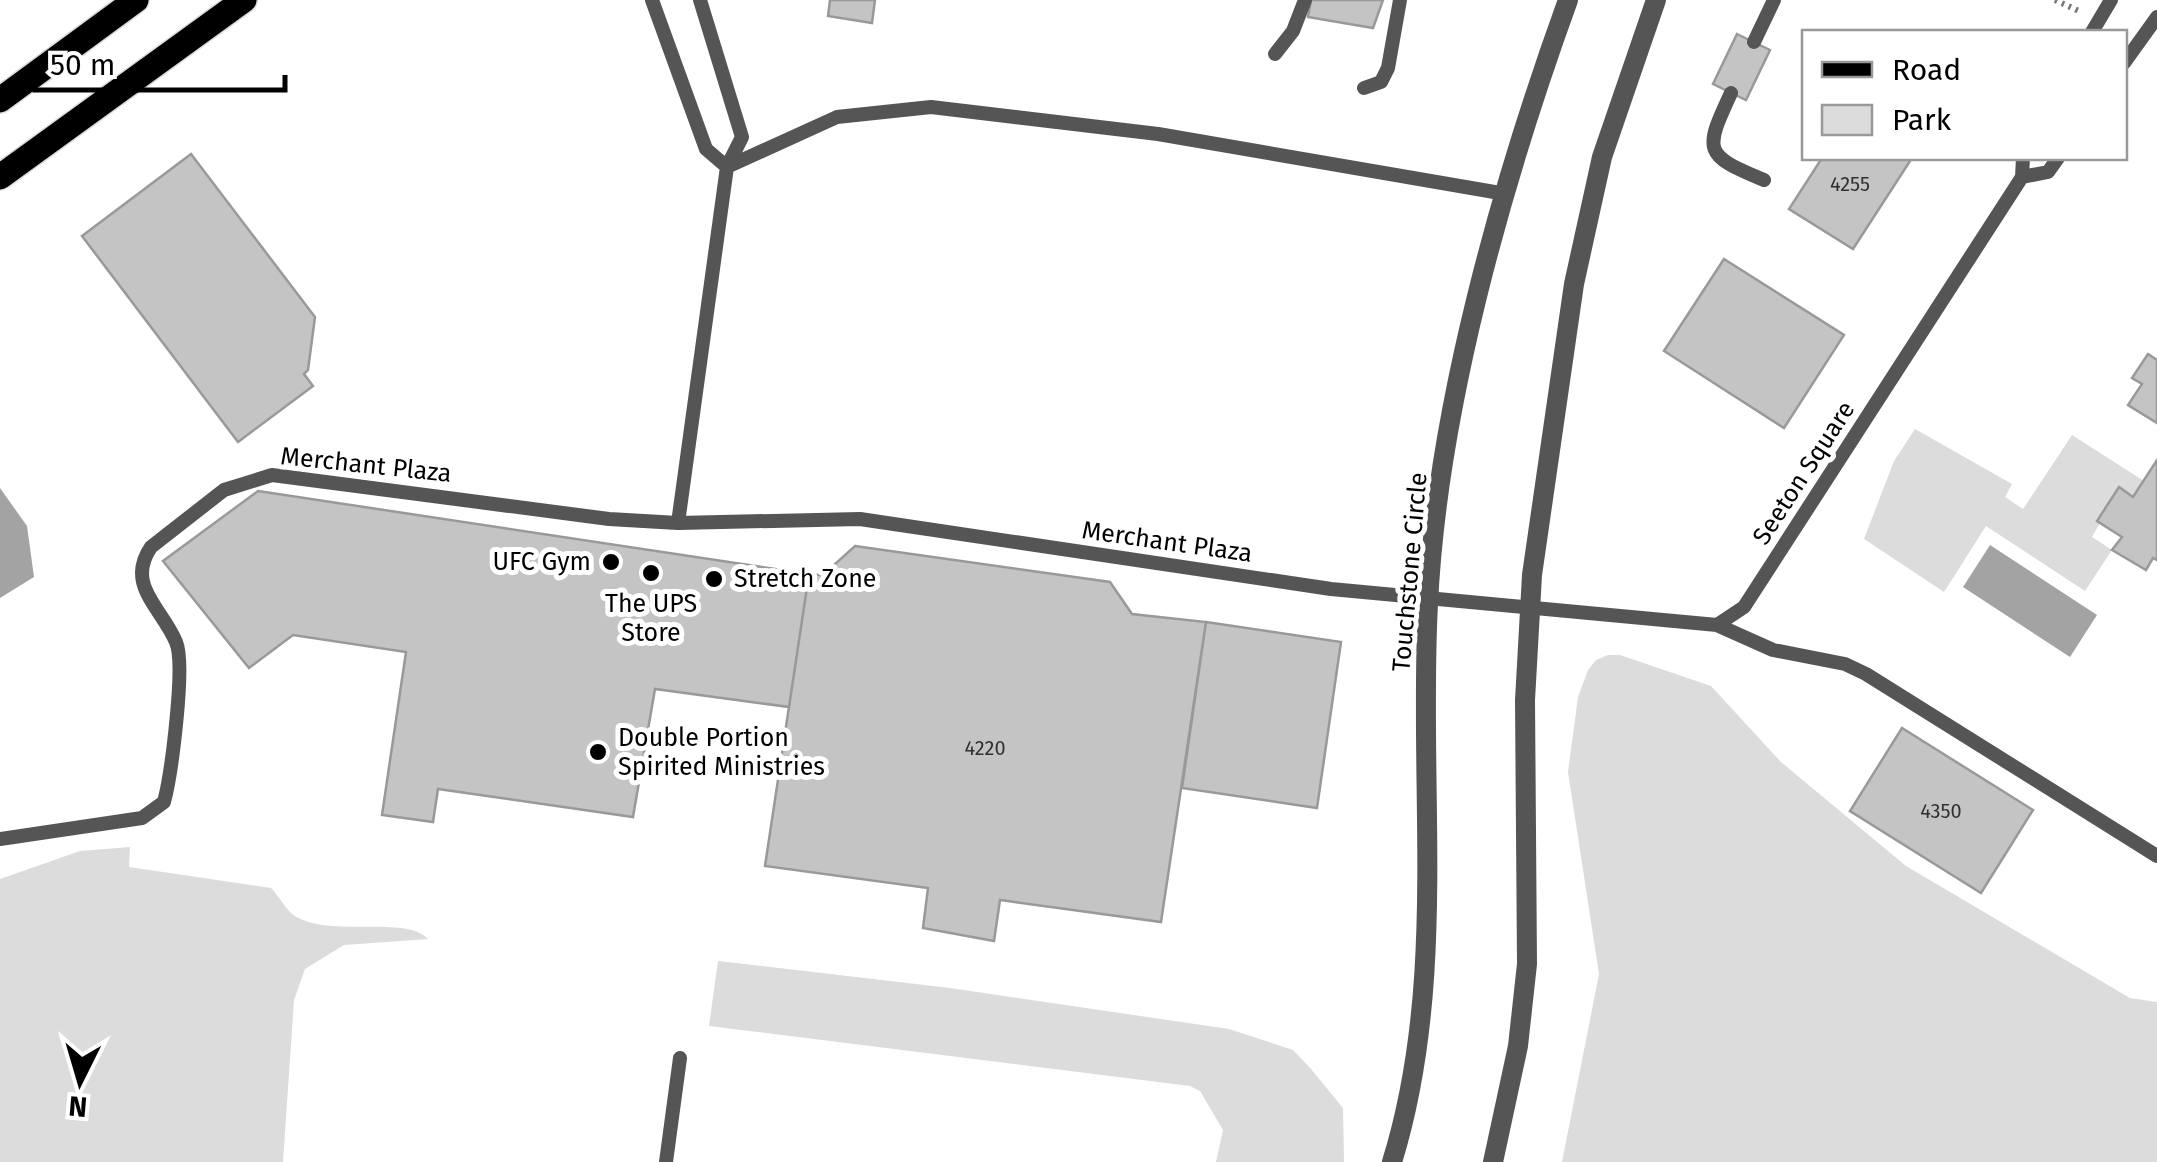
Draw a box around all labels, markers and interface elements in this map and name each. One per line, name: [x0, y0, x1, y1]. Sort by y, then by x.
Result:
scale bar: [35, 30, 285, 92]
legend: [1802, 30, 2127, 160]
text: 50 m: [50, 47, 115, 83]
text: Road: [1892, 52, 1961, 88]
text: Park: [1892, 102, 1952, 138]
house number: 4255: [1830, 172, 1870, 196]
street label: Seeton Square: [1747, 396, 1861, 550]
street label: Merchant Plaza: [279, 441, 453, 489]
street label: Touchstone Circle: [1386, 471, 1434, 673]
street label: Merchant Plaza: [1080, 515, 1254, 569]
place label: UFC Gym: [492, 547, 591, 577]
marker: UFC Gym: [600, 551, 622, 573]
marker: The UPS Store: [640, 562, 662, 584]
place label: Stretch Zone: [734, 564, 876, 594]
marker: Stretch Zone: [703, 568, 725, 590]
place label: The UPS Store: [605, 589, 697, 648]
place label: Double Portion Spirited Ministries: [618, 723, 825, 782]
house number: 4220: [964, 736, 1006, 760]
marker: Double Portion Spirited Ministries: [587, 741, 609, 763]
house number: 4350: [1920, 799, 1962, 823]
north arrow: [30, 1032, 130, 1132]
text: N: [67, 1089, 89, 1124]

